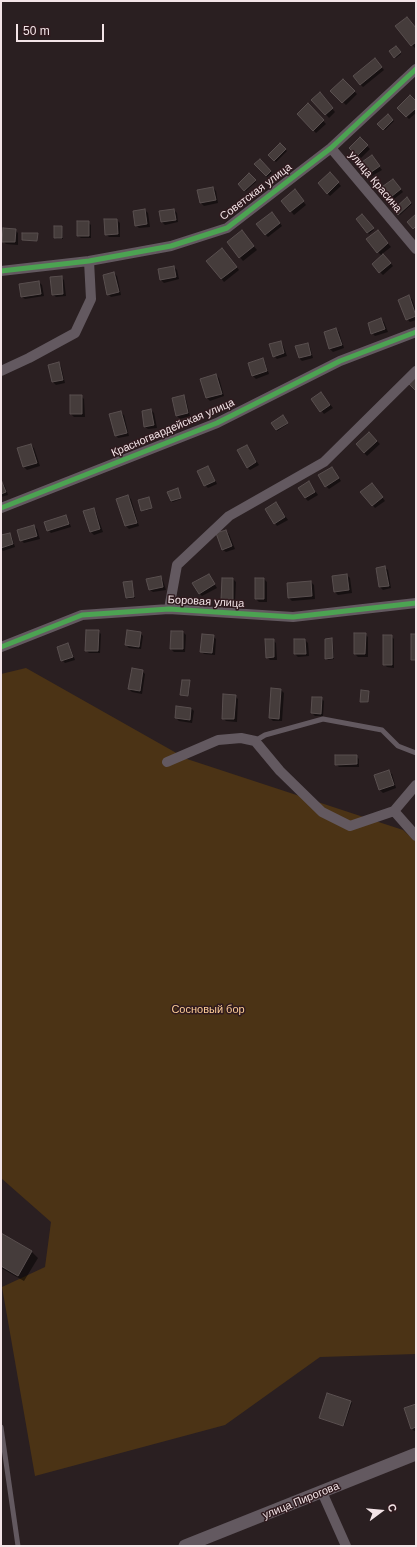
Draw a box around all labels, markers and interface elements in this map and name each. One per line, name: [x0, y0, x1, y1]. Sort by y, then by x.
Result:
scale bar: [18, 16, 106, 42]
text: 50 m: [23, 24, 50, 38]
street label: улица Красина: [346, 149, 404, 215]
street label: Советская улица: [218, 161, 294, 223]
street label: Красногвардейская улица: [109, 396, 237, 460]
street label: Боровая улица: [167, 593, 245, 611]
park label: Сосновый бор: [171, 1003, 245, 1017]
street label: улица Пирогова: [261, 1480, 341, 1522]
north arrow: [361, 1491, 401, 1531]
text: С: [386, 1502, 399, 1513]

